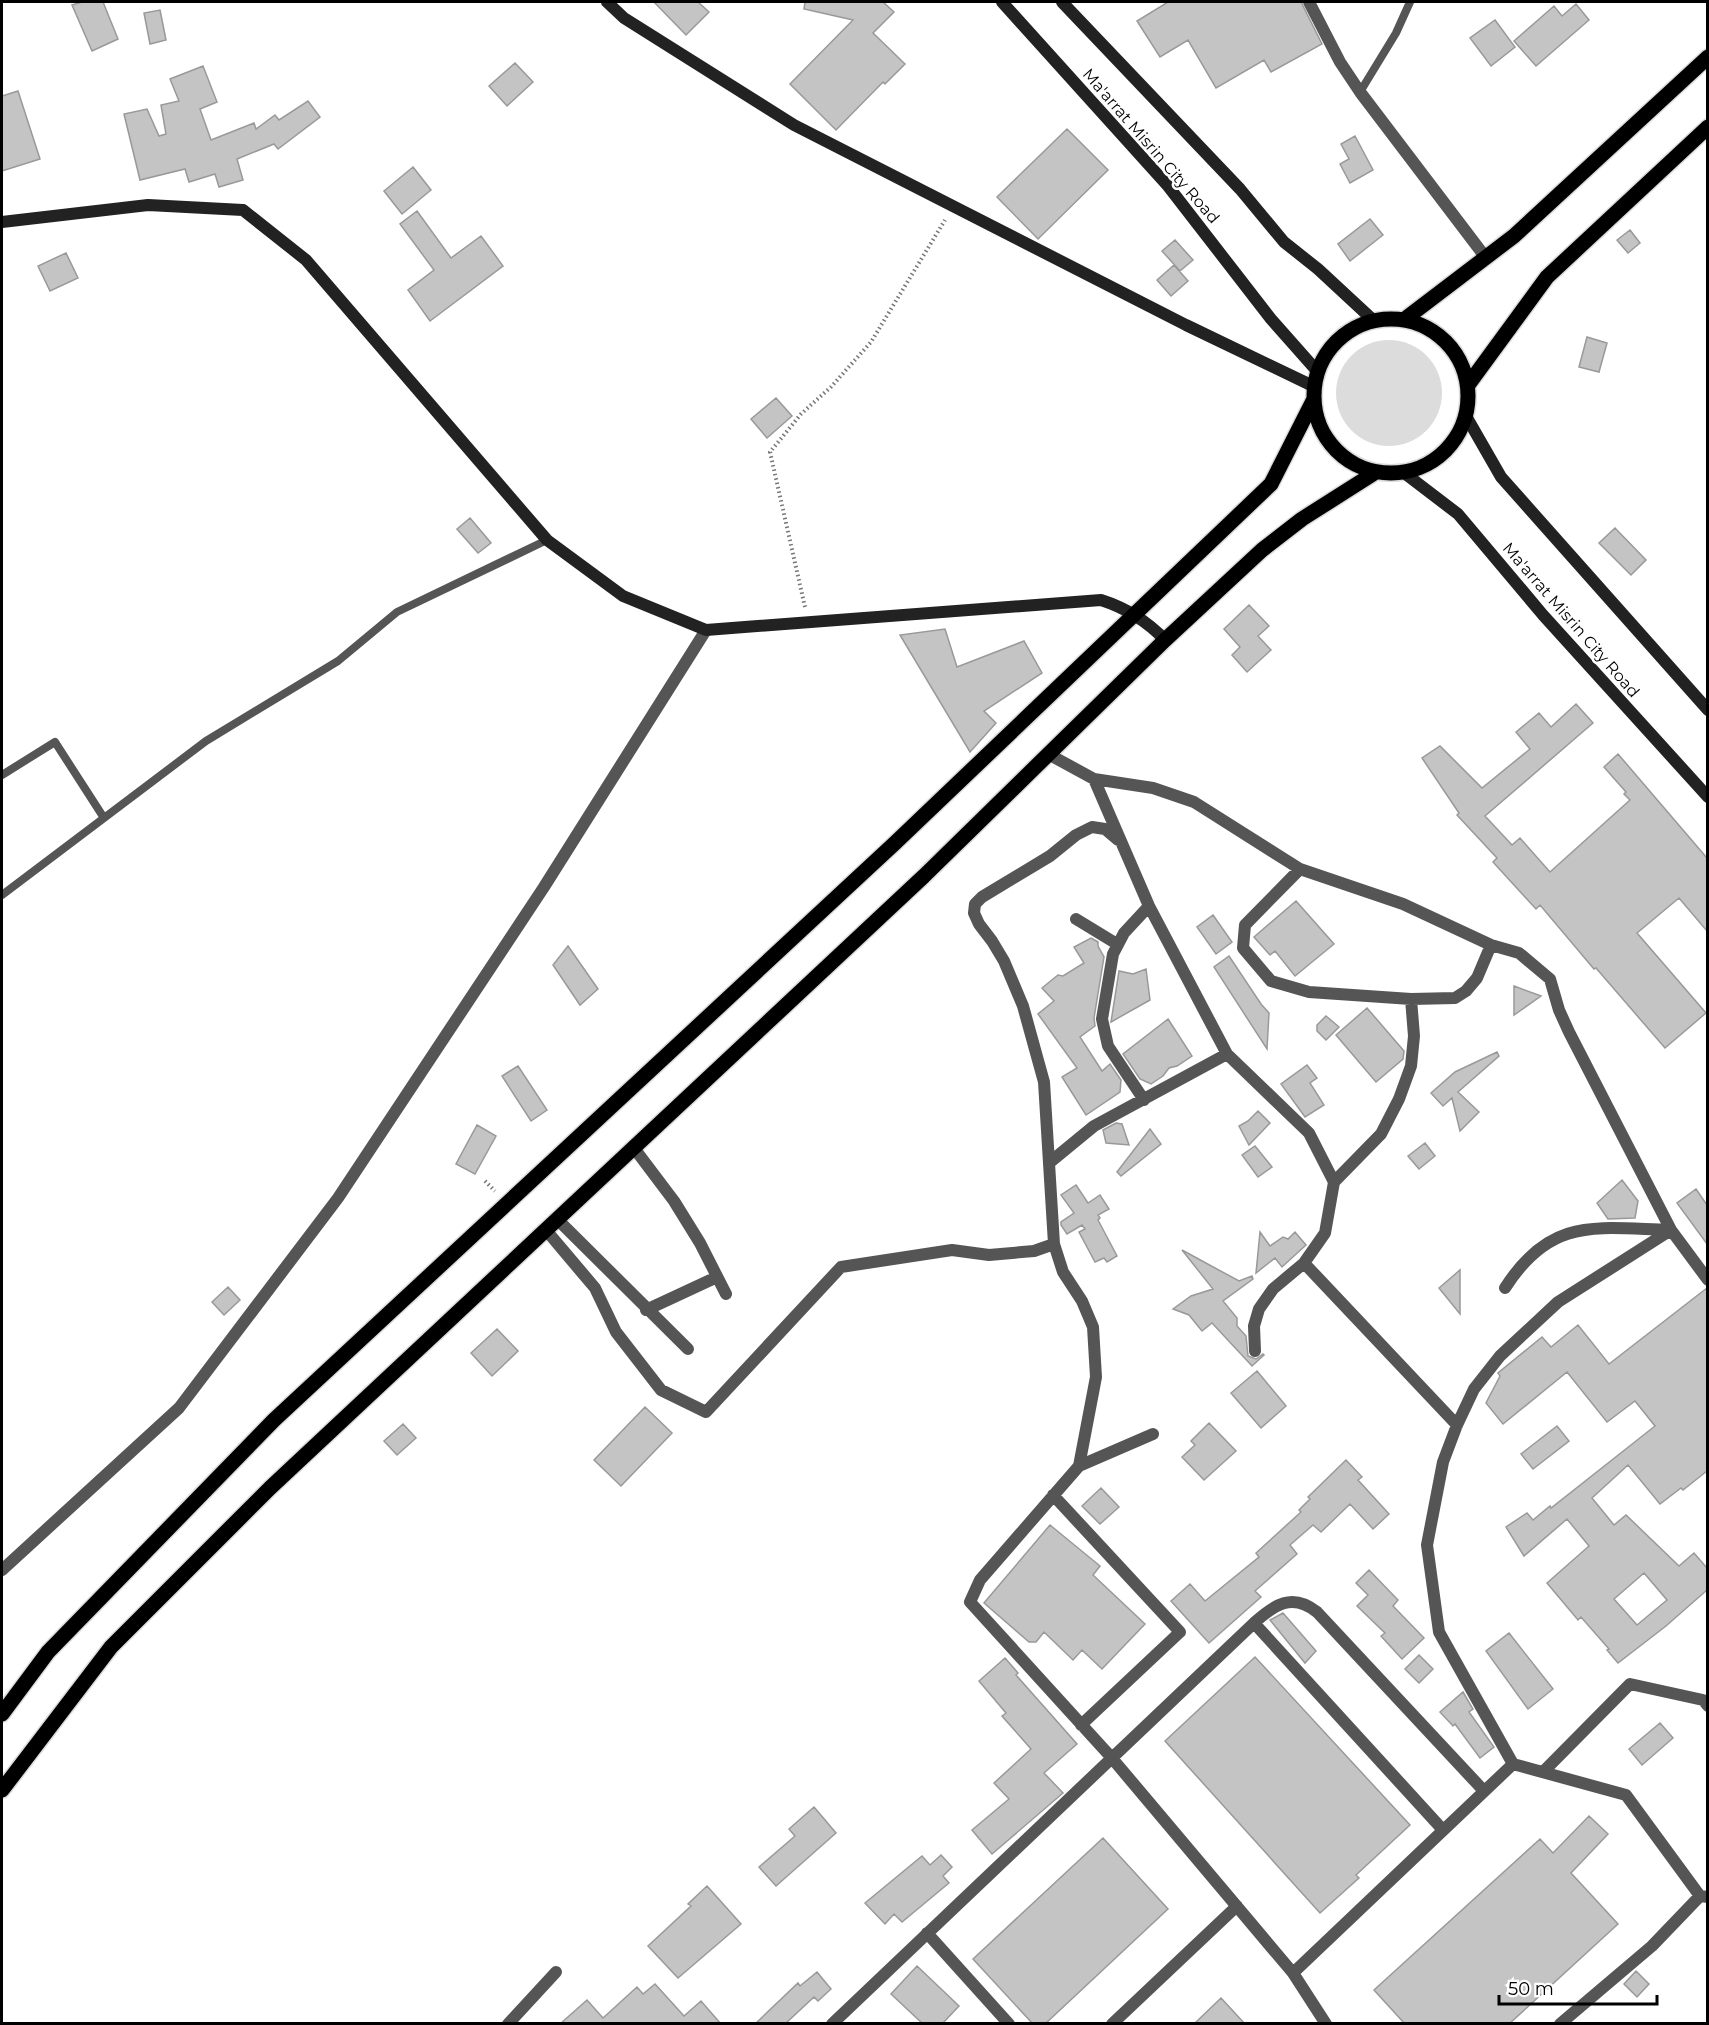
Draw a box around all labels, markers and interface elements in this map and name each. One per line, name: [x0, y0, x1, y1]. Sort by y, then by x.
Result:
street label: Ma'arrat Misrin City Road: [1079, 65, 1223, 227]
street label: Ma'arrat Misrin City Road: [1499, 539, 1643, 701]
scale bar: [1499, 1968, 1656, 2006]
text: 50 m: [1508, 1978, 1554, 2000]

